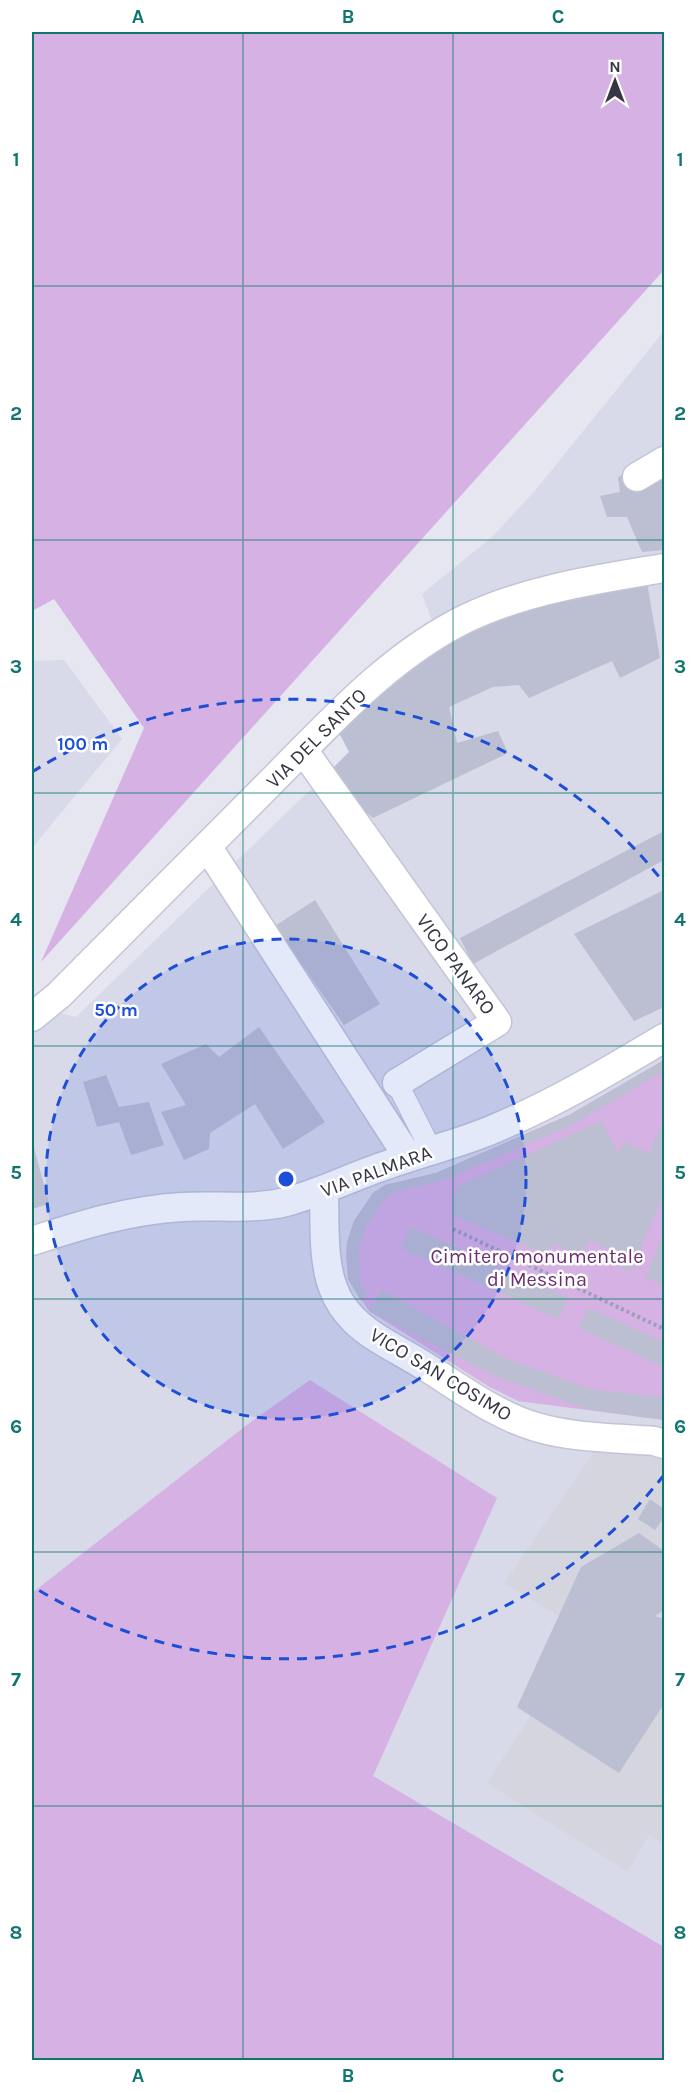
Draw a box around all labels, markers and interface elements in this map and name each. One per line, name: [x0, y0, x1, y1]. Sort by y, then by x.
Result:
text: A: [132, 5, 145, 28]
text: B: [342, 5, 354, 28]
text: C: [552, 5, 564, 28]
north arrow: [585, 51, 645, 111]
text: N: [609, 57, 621, 76]
text: 1: [12, 148, 20, 171]
text: 1: [676, 148, 684, 171]
text: 2: [10, 402, 22, 425]
text: 2: [674, 402, 686, 425]
text: 3: [10, 655, 22, 678]
text: 3: [674, 655, 686, 678]
street label: VIA DEL SANTO: [262, 684, 371, 793]
text: 100 m: [58, 733, 108, 755]
text: 4: [10, 908, 22, 931]
text: 4: [674, 908, 686, 931]
street label: VICO PANARO: [411, 909, 500, 1019]
text: 50 m: [94, 999, 138, 1021]
street label: VIA PALMARA: [318, 1141, 435, 1202]
text: 5: [10, 1161, 22, 1184]
text: 5: [674, 1161, 686, 1184]
centre of rings: [276, 1169, 296, 1189]
park label: Cimitero monumentale di Messina: [431, 1245, 643, 1291]
street label: VICO SAN COSIMO: [366, 1323, 516, 1426]
text: 6: [10, 1415, 22, 1438]
text: 6: [674, 1415, 686, 1438]
text: 7: [11, 1668, 21, 1691]
text: 7: [675, 1668, 685, 1691]
text: 8: [10, 1921, 22, 1944]
text: 8: [674, 1921, 686, 1944]
text: A: [132, 2064, 145, 2087]
text: B: [342, 2064, 354, 2087]
text: C: [552, 2064, 564, 2087]

